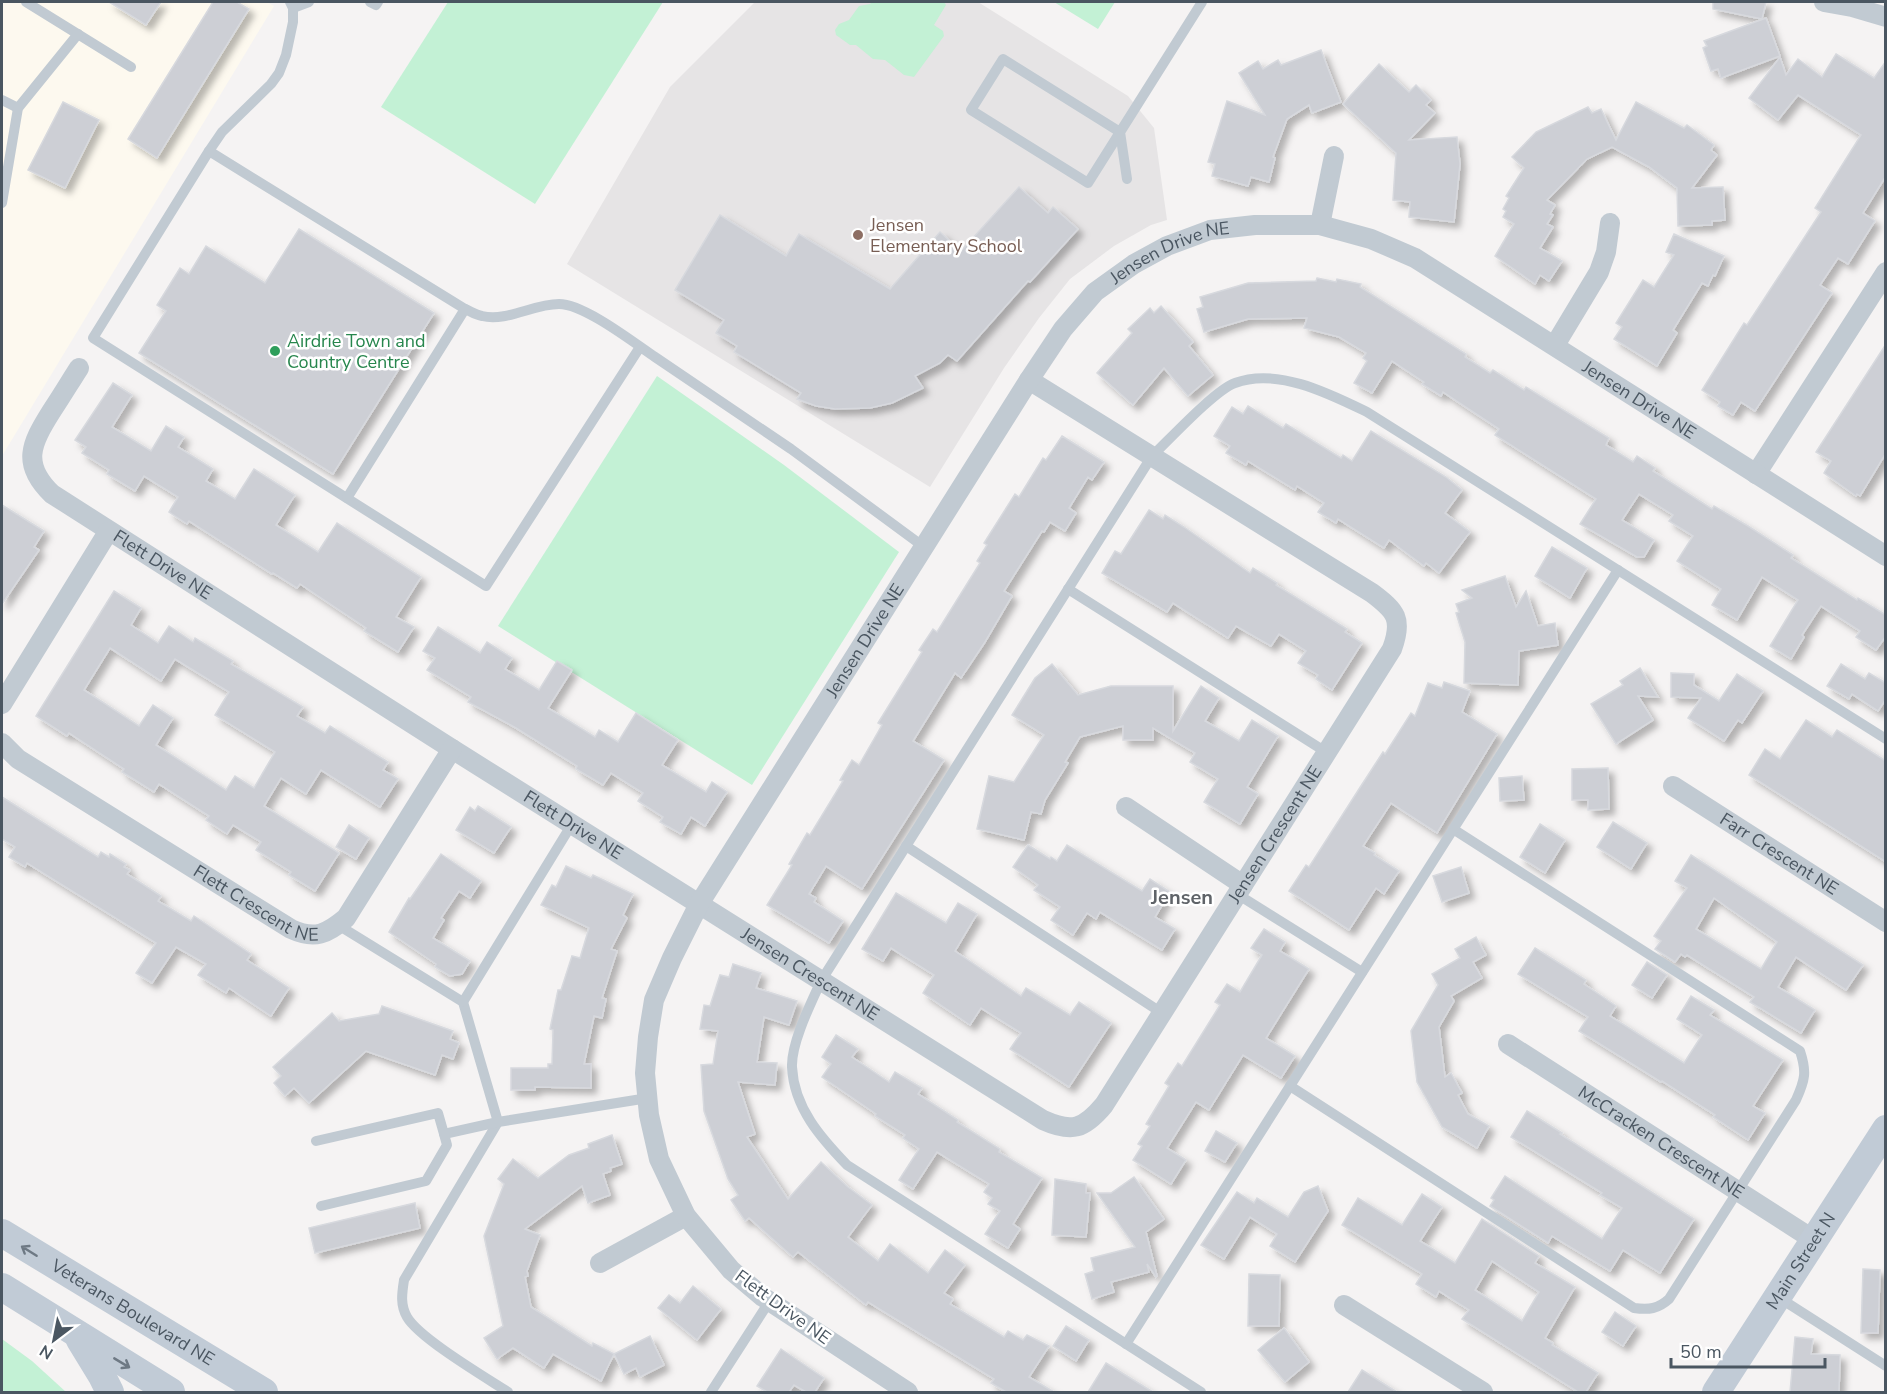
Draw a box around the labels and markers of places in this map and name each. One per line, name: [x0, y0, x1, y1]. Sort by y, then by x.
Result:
place label: Jensen Elementary School: [869, 213, 1023, 258]
marker: Jensen Elementary School: [851, 228, 865, 242]
place label: Airdrie Town and Country Centre: [287, 329, 426, 374]
marker: Airdrie Town and Country Centre: [268, 344, 282, 358]

